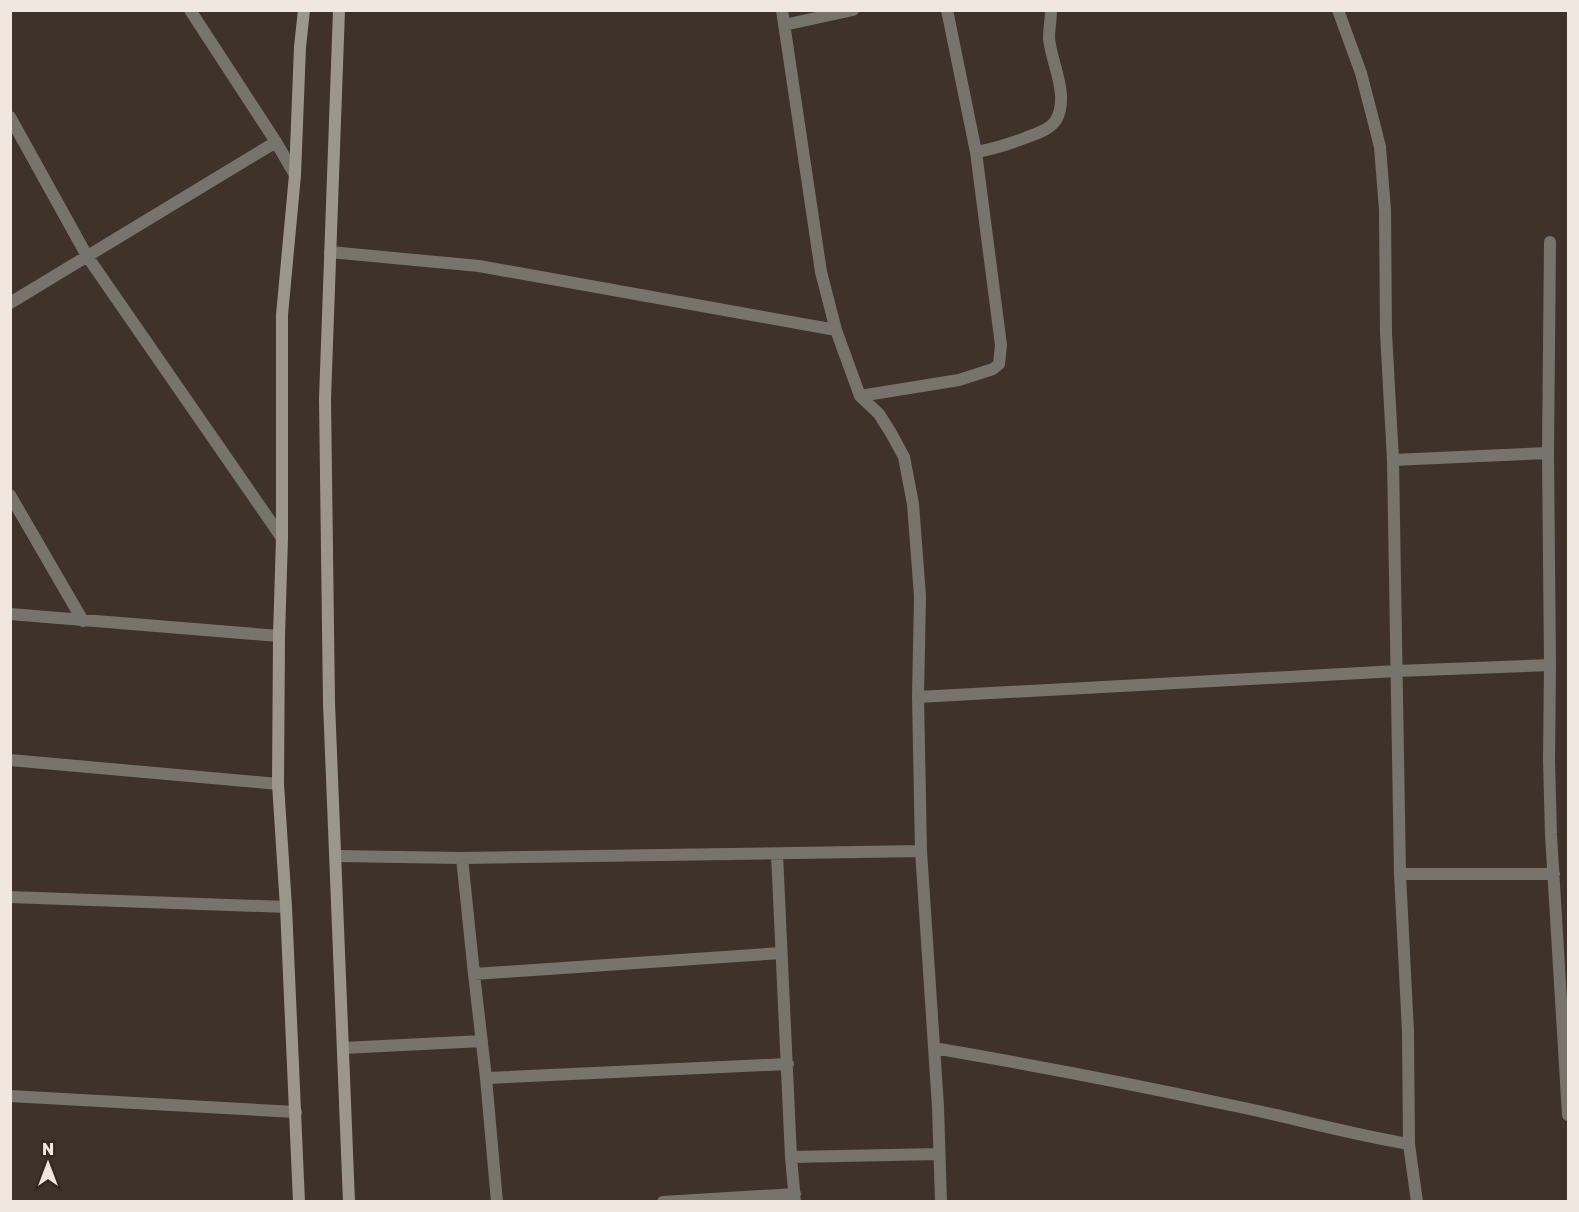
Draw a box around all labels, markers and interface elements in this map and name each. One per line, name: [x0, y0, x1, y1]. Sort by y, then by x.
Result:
north arrow: [18, 1134, 78, 1194]
text: N: [42, 1139, 54, 1159]

